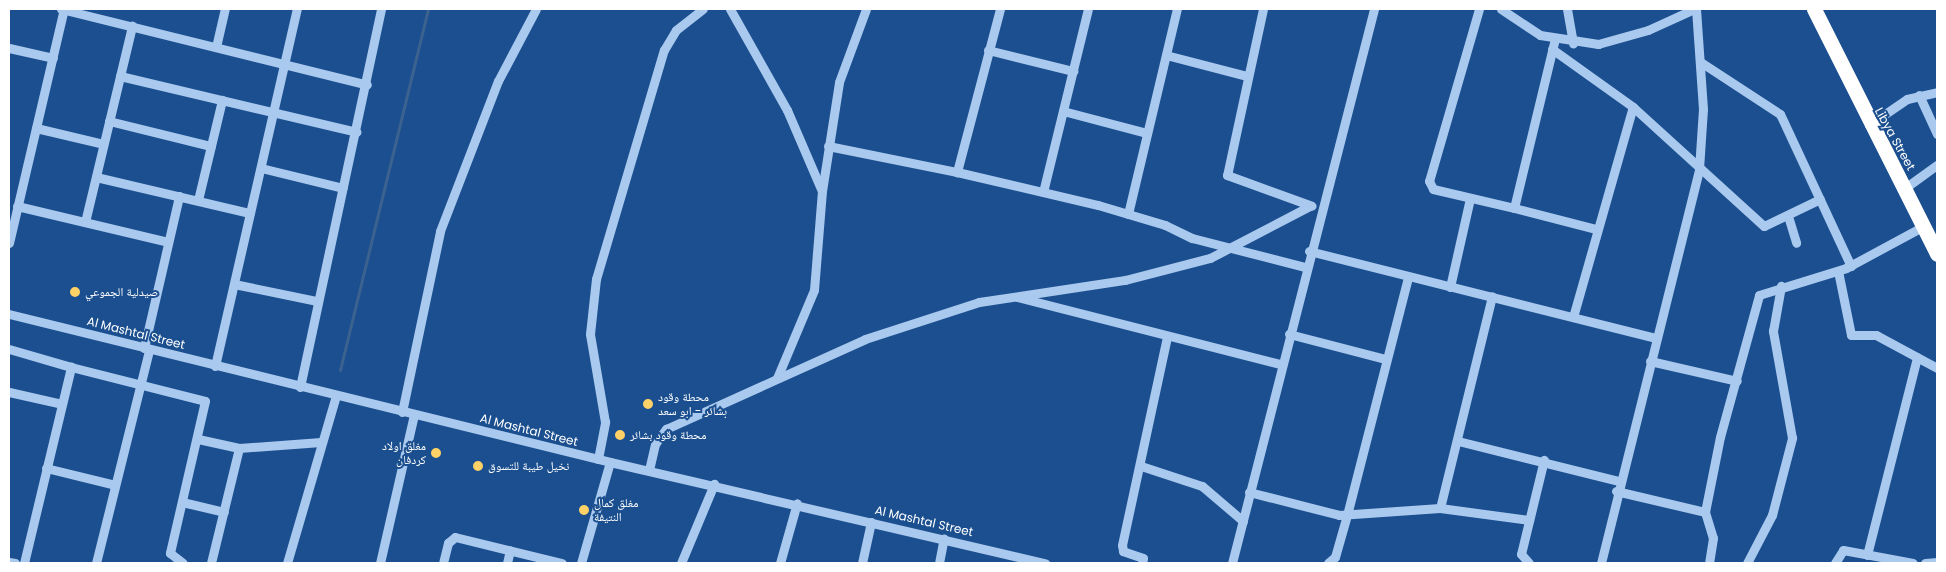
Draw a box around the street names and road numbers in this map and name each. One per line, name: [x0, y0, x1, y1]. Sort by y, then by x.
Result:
street label: Libya Street: [1872, 105, 1918, 173]
street label: Al Mashtal Street: [86, 314, 186, 352]
street label: Al Mashtal Street: [479, 411, 579, 449]
street label: Al Mashtal Street: [873, 503, 975, 539]

